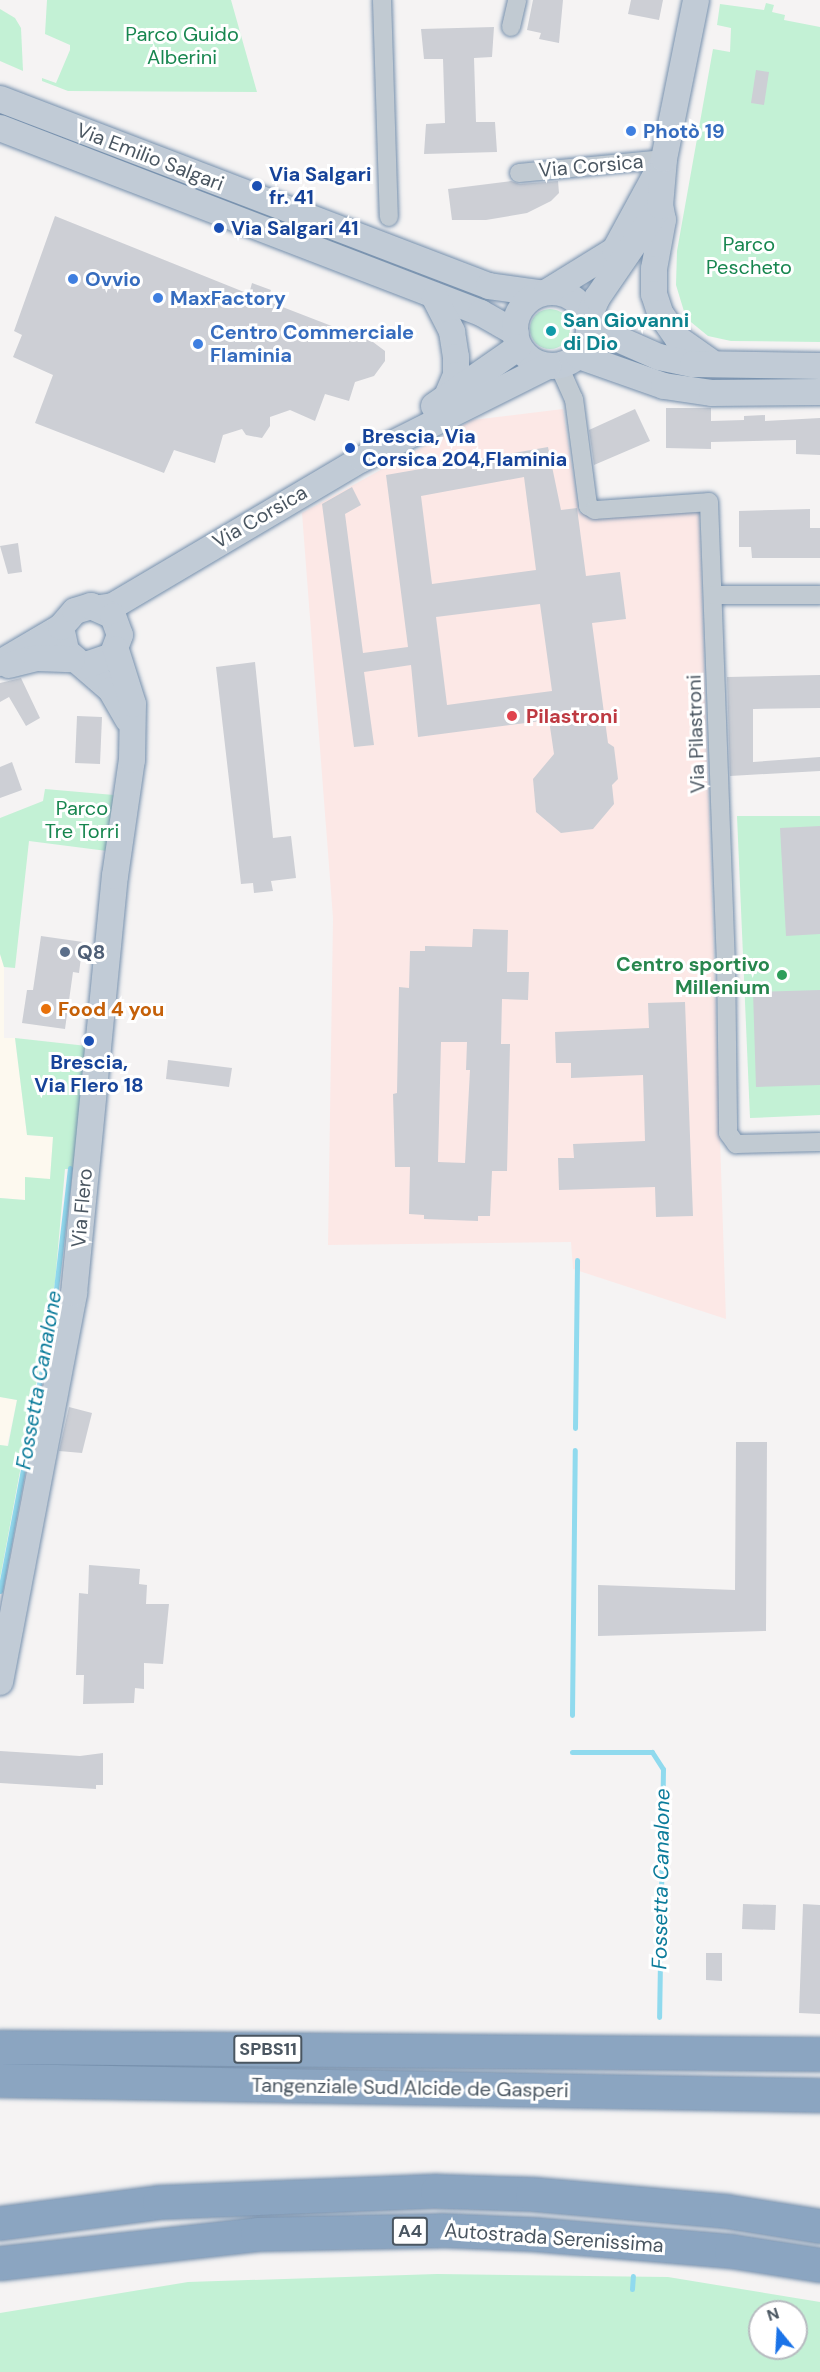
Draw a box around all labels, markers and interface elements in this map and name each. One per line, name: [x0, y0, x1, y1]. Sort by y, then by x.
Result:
park label: Parco Guido Alberini: [125, 23, 239, 70]
street label: Via Emilio Salgari: [73, 118, 227, 196]
place label: Photò 19: [643, 119, 725, 143]
marker: Photò 19: [624, 124, 638, 138]
street label: Via Corsica: [538, 149, 644, 183]
place label: Via Salgari fr. 41: [269, 162, 371, 209]
marker: Via Salgari fr. 41: [250, 179, 264, 193]
place label: Via Salgari 41: [231, 216, 358, 240]
marker: Via Salgari 41: [212, 221, 226, 235]
park label: Parco Pescheto: [706, 232, 792, 279]
place label: Ovvio: [85, 267, 141, 291]
marker: Ovvio: [66, 272, 80, 286]
place label: MaxFactory: [170, 286, 286, 310]
marker: MaxFactory: [151, 291, 165, 305]
place label: San Giovanni di Dio: [563, 308, 689, 355]
place label: Centro Commerciale Flaminia: [210, 320, 414, 367]
marker: San Giovanni di Dio: [544, 324, 558, 338]
marker: Centro Commerciale Flaminia: [191, 337, 205, 351]
place label: Brescia, Via Corsica 204,Flaminia: [362, 424, 567, 471]
marker: Brescia, Via Corsica 204,Flaminia: [343, 441, 357, 455]
street label: Via Corsica: [208, 480, 312, 554]
street label: Via Pilastroni: [682, 674, 710, 794]
place label: Pilastroni: [526, 704, 618, 728]
marker: Pilastroni: [503, 707, 521, 725]
park label: Parco Tre Torri: [45, 796, 119, 843]
place label: Q8: [77, 940, 105, 964]
marker: Q8: [58, 945, 72, 959]
place label: Centro sportivo Millenium: [616, 952, 770, 999]
marker: Centro sportivo Millenium: [775, 968, 789, 982]
place label: Food 4 you: [58, 997, 164, 1021]
marker: Food 4 you: [39, 1002, 53, 1016]
marker: Brescia, Via Flero 18: [82, 1034, 96, 1048]
place label: Brescia, Via Flero 18: [34, 1050, 144, 1097]
street label: Via Flero: [67, 1167, 97, 1249]
water label: Fossetta Canalone: [11, 1289, 67, 1471]
water label: Fossetta Canalone: [647, 1788, 675, 1970]
road number: SPBS11: [232, 2034, 304, 2064]
street label: Tangenziale Sud Alcide de Gasperi: [251, 2073, 569, 2103]
road number: A4: [390, 2216, 430, 2246]
street label: Autostrada Serenissima: [444, 2218, 664, 2258]
north arrow: [748, 2300, 808, 2360]
text: N: [764, 2303, 782, 2326]

